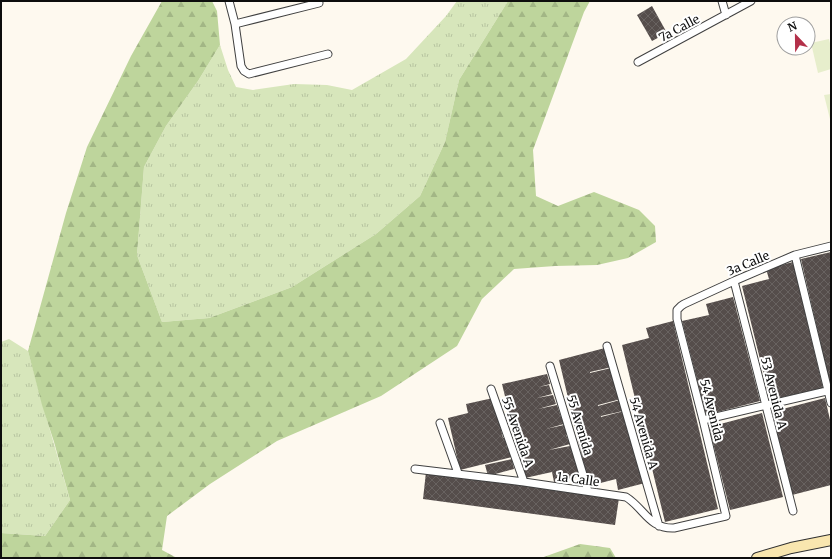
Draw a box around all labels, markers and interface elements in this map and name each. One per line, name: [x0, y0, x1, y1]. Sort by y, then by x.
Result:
street label: 7a Calle: [656, 11, 702, 45]
north arrow: [776, 16, 816, 56]
text: N: [786, 18, 799, 35]
street label: 3a Calle: [725, 247, 771, 279]
street label: 53 Avenida A: [758, 355, 790, 431]
street label: 54 Avenida: [697, 377, 727, 443]
street label: 55 Avenida: [564, 393, 596, 458]
street label: 55 Avenida A: [499, 395, 537, 470]
street label: 54 Avenida A: [627, 395, 662, 471]
street label: 1a Calle: [556, 469, 600, 489]

